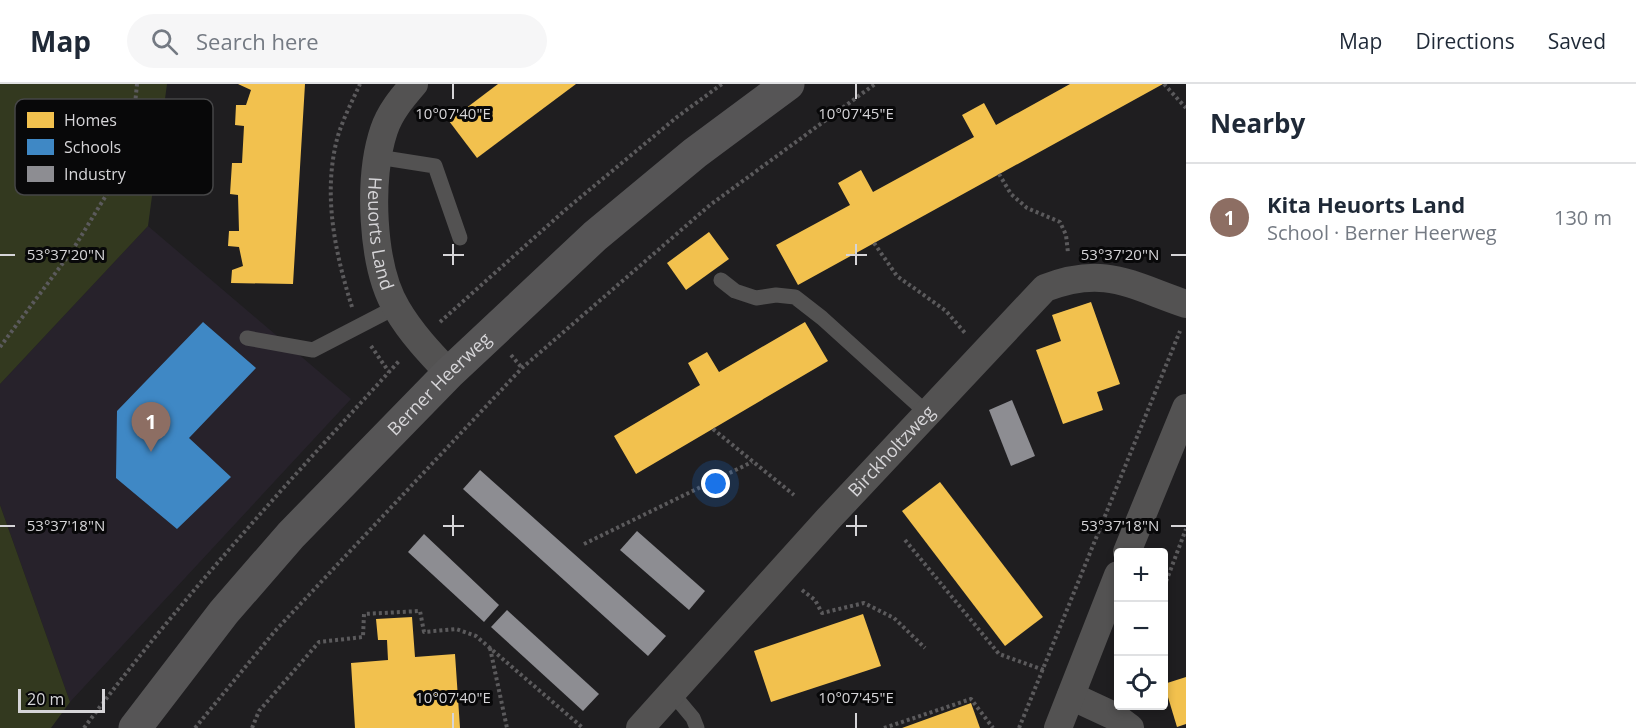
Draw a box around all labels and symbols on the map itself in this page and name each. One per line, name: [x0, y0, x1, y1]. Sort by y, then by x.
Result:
legend: [15, 99, 213, 195]
text: 10°07'40"E: [415, 103, 491, 123]
text: 10°07'45"E: [818, 103, 894, 123]
text: Homes: [64, 109, 117, 131]
text: Schools: [64, 136, 121, 158]
text: Industry: [64, 163, 127, 185]
street label: Heuorts Land: [363, 176, 400, 293]
text: 53°37'20"N: [27, 244, 105, 264]
text: 53°37'20"N: [1081, 244, 1159, 264]
street label: Berner Heerweg: [382, 326, 496, 440]
street label: Birckholtzweg: [842, 400, 940, 501]
pin: 1: [132, 402, 170, 452]
your location: [701, 469, 730, 498]
text: 53°37'18"N: [27, 515, 105, 535]
text: 53°37'18"N: [1081, 515, 1159, 535]
scale bar: [18, 686, 105, 714]
text: 10°07'40"E: [415, 687, 491, 707]
text: 10°07'45"E: [818, 687, 894, 707]

